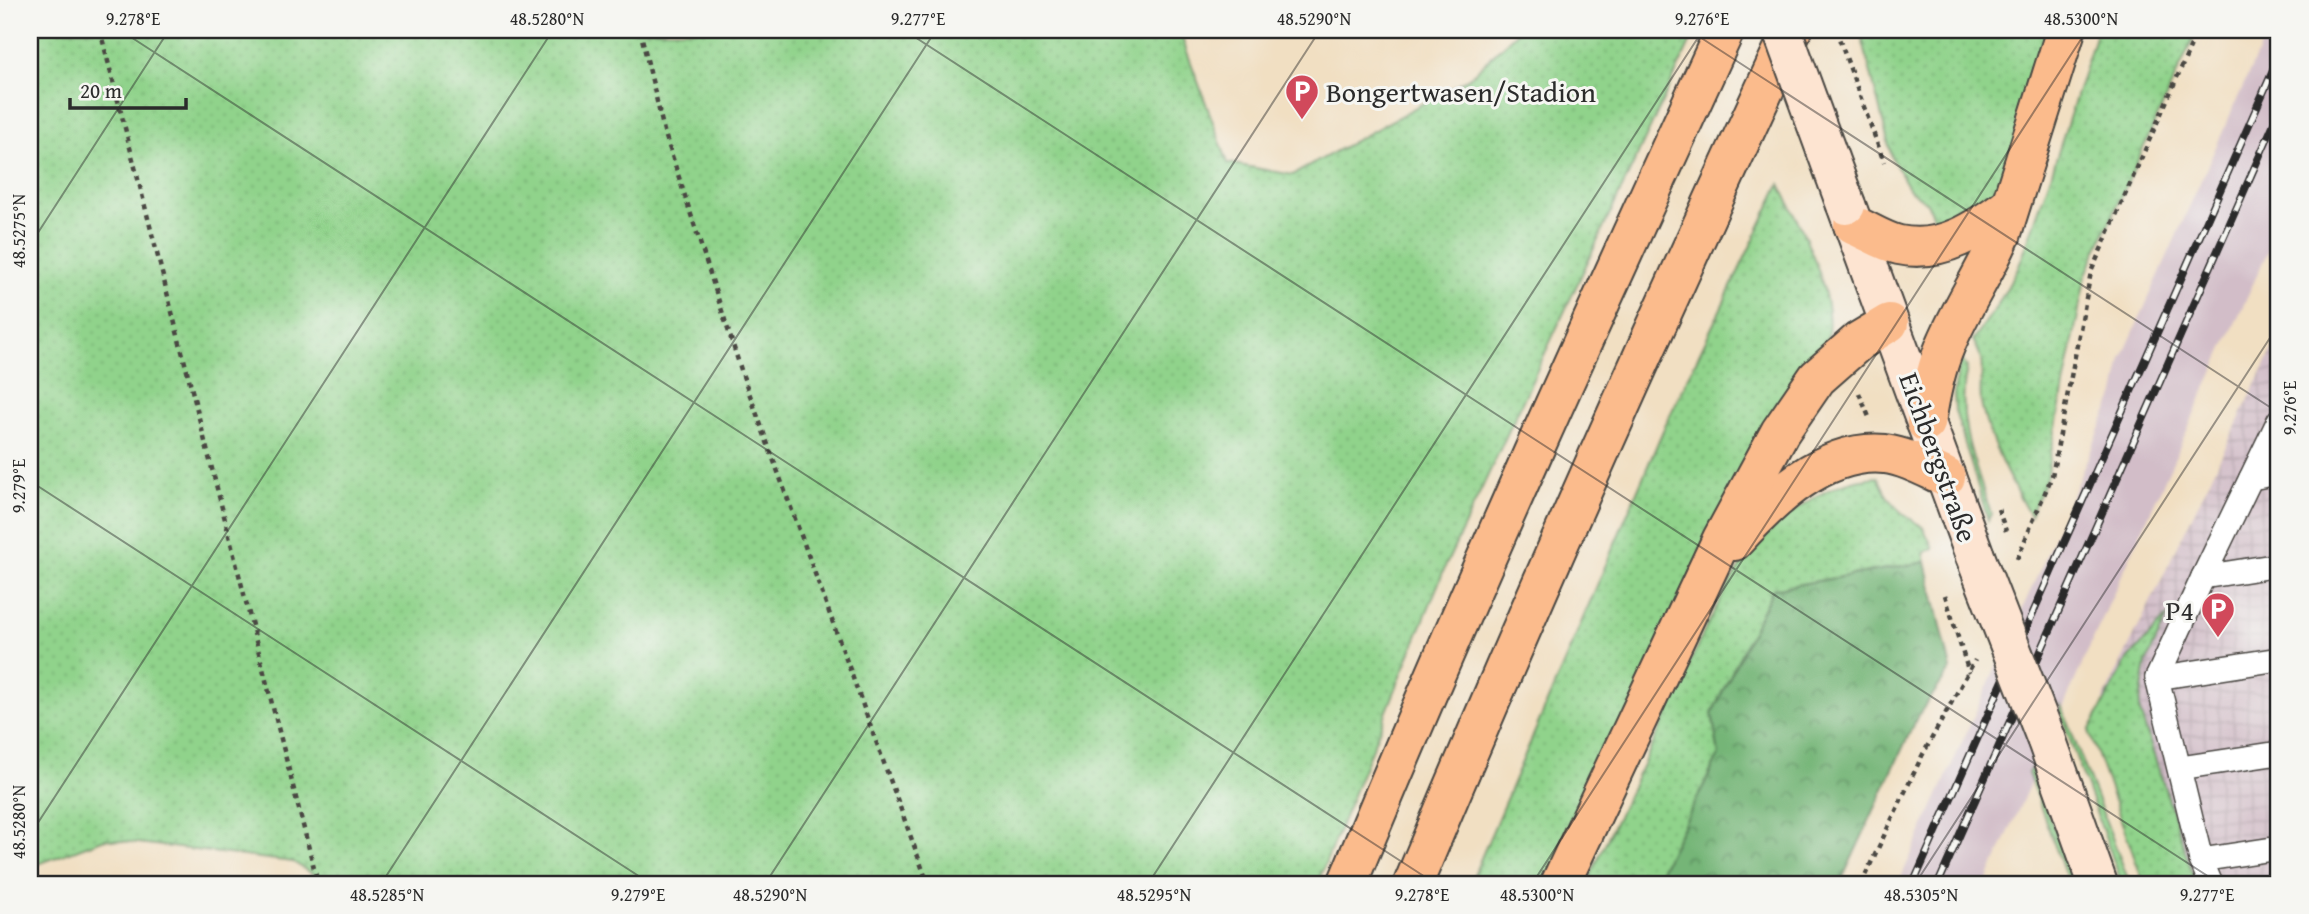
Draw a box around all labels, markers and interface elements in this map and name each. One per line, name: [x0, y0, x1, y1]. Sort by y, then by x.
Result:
text: 9.278°E: [106, 5, 160, 32]
text: 48.5280°N: [510, 5, 585, 32]
text: 9.277°E: [891, 5, 945, 32]
text: 48.5290°N: [1277, 5, 1352, 32]
text: 9.276°E: [1675, 5, 1729, 32]
text: 48.5300°N: [2044, 5, 2119, 32]
scale bar: [70, 66, 186, 110]
place label: Bongertwasen/Stadion: [1326, 71, 1596, 112]
parking icon: Bongertwasen/Stadion: [1283, 72, 1321, 121]
text: 20 m: [80, 75, 122, 106]
text: 48.5275°N: [5, 193, 32, 268]
street label: Eichbergstraße: [1889, 366, 1989, 548]
text: 9.276°E: [2276, 381, 2303, 435]
text: 9.279°E: [5, 459, 32, 513]
place label: P4: [2165, 589, 2194, 630]
parking icon: P4: [2199, 590, 2237, 639]
text: 48.5280°N: [5, 784, 32, 859]
text: 48.5285°N: [350, 881, 425, 908]
text: 9.279°E: [611, 881, 665, 908]
text: 48.5290°N: [733, 881, 808, 908]
text: 48.5295°N: [1117, 881, 1192, 908]
text: 9.278°E: [1395, 881, 1449, 908]
text: 48.5300°N: [1500, 881, 1575, 908]
text: 48.5305°N: [1884, 881, 1959, 908]
text: 9.277°E: [2180, 881, 2234, 908]

